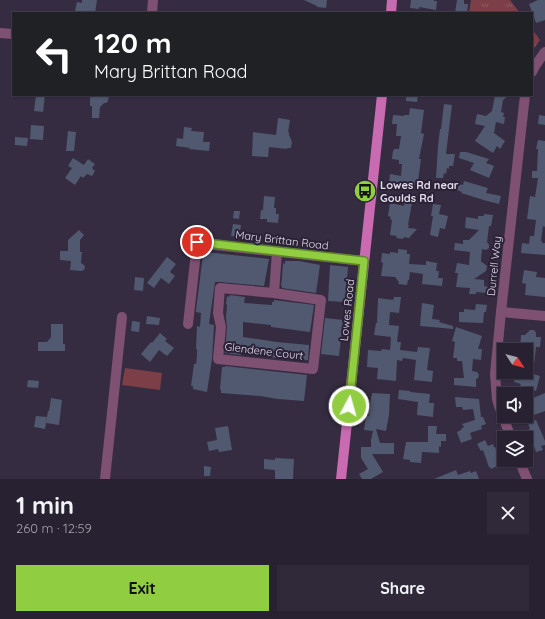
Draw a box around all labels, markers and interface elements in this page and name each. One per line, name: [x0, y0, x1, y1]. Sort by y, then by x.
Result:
text: 120 m: [94, 25, 172, 60]
icon: left: [28, 28, 80, 80]
text: Mary Brittan Road: [94, 60, 247, 83]
bus stop icon: Lowes Rd near Goulds Rd: [352, 178, 378, 204]
place label: Lowes Rd near Goulds Rd: [380, 178, 459, 205]
pin: [180, 225, 214, 259]
street label: Mary Brittan Road: [235, 227, 329, 253]
icon: arrive: [186, 231, 208, 253]
street label: Durrell Way: [484, 235, 504, 297]
street label: Lowes Road: [337, 278, 357, 342]
street label: Glendene Court: [224, 339, 304, 363]
north arrow: [497, 343, 533, 379]
map controls: [497, 343, 533, 467]
position arrow: [328, 385, 370, 427]
button: sound: [497, 387, 533, 423]
button: layers: [497, 431, 533, 467]
text: 1 min: [16, 490, 74, 520]
button: close: [487, 492, 529, 534]
text: 260 m · 12:59: [16, 520, 92, 536]
button: Exit: [16, 565, 269, 611]
button: Share: [277, 565, 529, 611]

